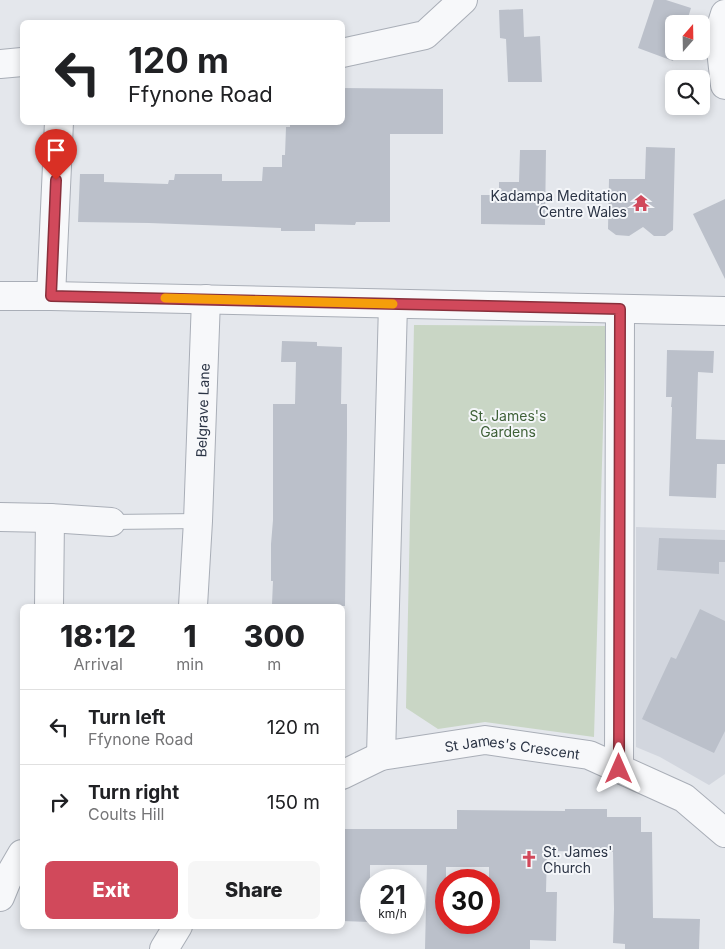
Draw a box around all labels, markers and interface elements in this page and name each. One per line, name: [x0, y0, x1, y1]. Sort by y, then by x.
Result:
north arrow: [665, 15, 710, 60]
map controls: [665, 15, 710, 115]
text: 120 m: [128, 39, 229, 81]
icon: left: [45, 40, 110, 105]
button: search: [665, 70, 710, 115]
text: Ffynone Road: [128, 81, 273, 107]
pin: [35, 129, 77, 180]
icon: arrive: [42, 136, 70, 164]
place label: Kadampa Meditation Centre Wales: [491, 187, 627, 220]
temple icon: Kadampa Meditation Centre Wales: [631, 193, 651, 213]
street label: Belgrave Lane: [192, 363, 212, 458]
park label: St. James's Gardens: [470, 407, 546, 440]
text: 18:12: [60, 618, 136, 654]
text: 1: [183, 618, 197, 654]
text: 300: [244, 618, 305, 654]
text: Arrival: [74, 654, 123, 674]
text: min: [176, 654, 204, 674]
text: m: [267, 654, 281, 674]
text: Turn left: [88, 706, 166, 729]
icon: left: [45, 713, 73, 741]
text: 120 m: [267, 716, 320, 739]
text: Ffynone Road: [88, 729, 193, 749]
street label: St James's Crescent: [443, 731, 581, 762]
position arrow: [592, 742, 644, 794]
text: Turn right: [88, 781, 179, 804]
icon: right: [45, 788, 73, 816]
text: 150 m: [267, 791, 320, 814]
text: Coults Hill: [88, 804, 164, 824]
place label: St. James' Church: [543, 843, 612, 876]
church icon: St. James' Church: [519, 849, 539, 869]
button: Exit: [45, 861, 178, 919]
button: Share: [188, 861, 320, 919]
speed limit sign: 30: [435, 869, 500, 934]
text: 21: [379, 880, 406, 910]
text: km/h: [378, 906, 407, 921]

